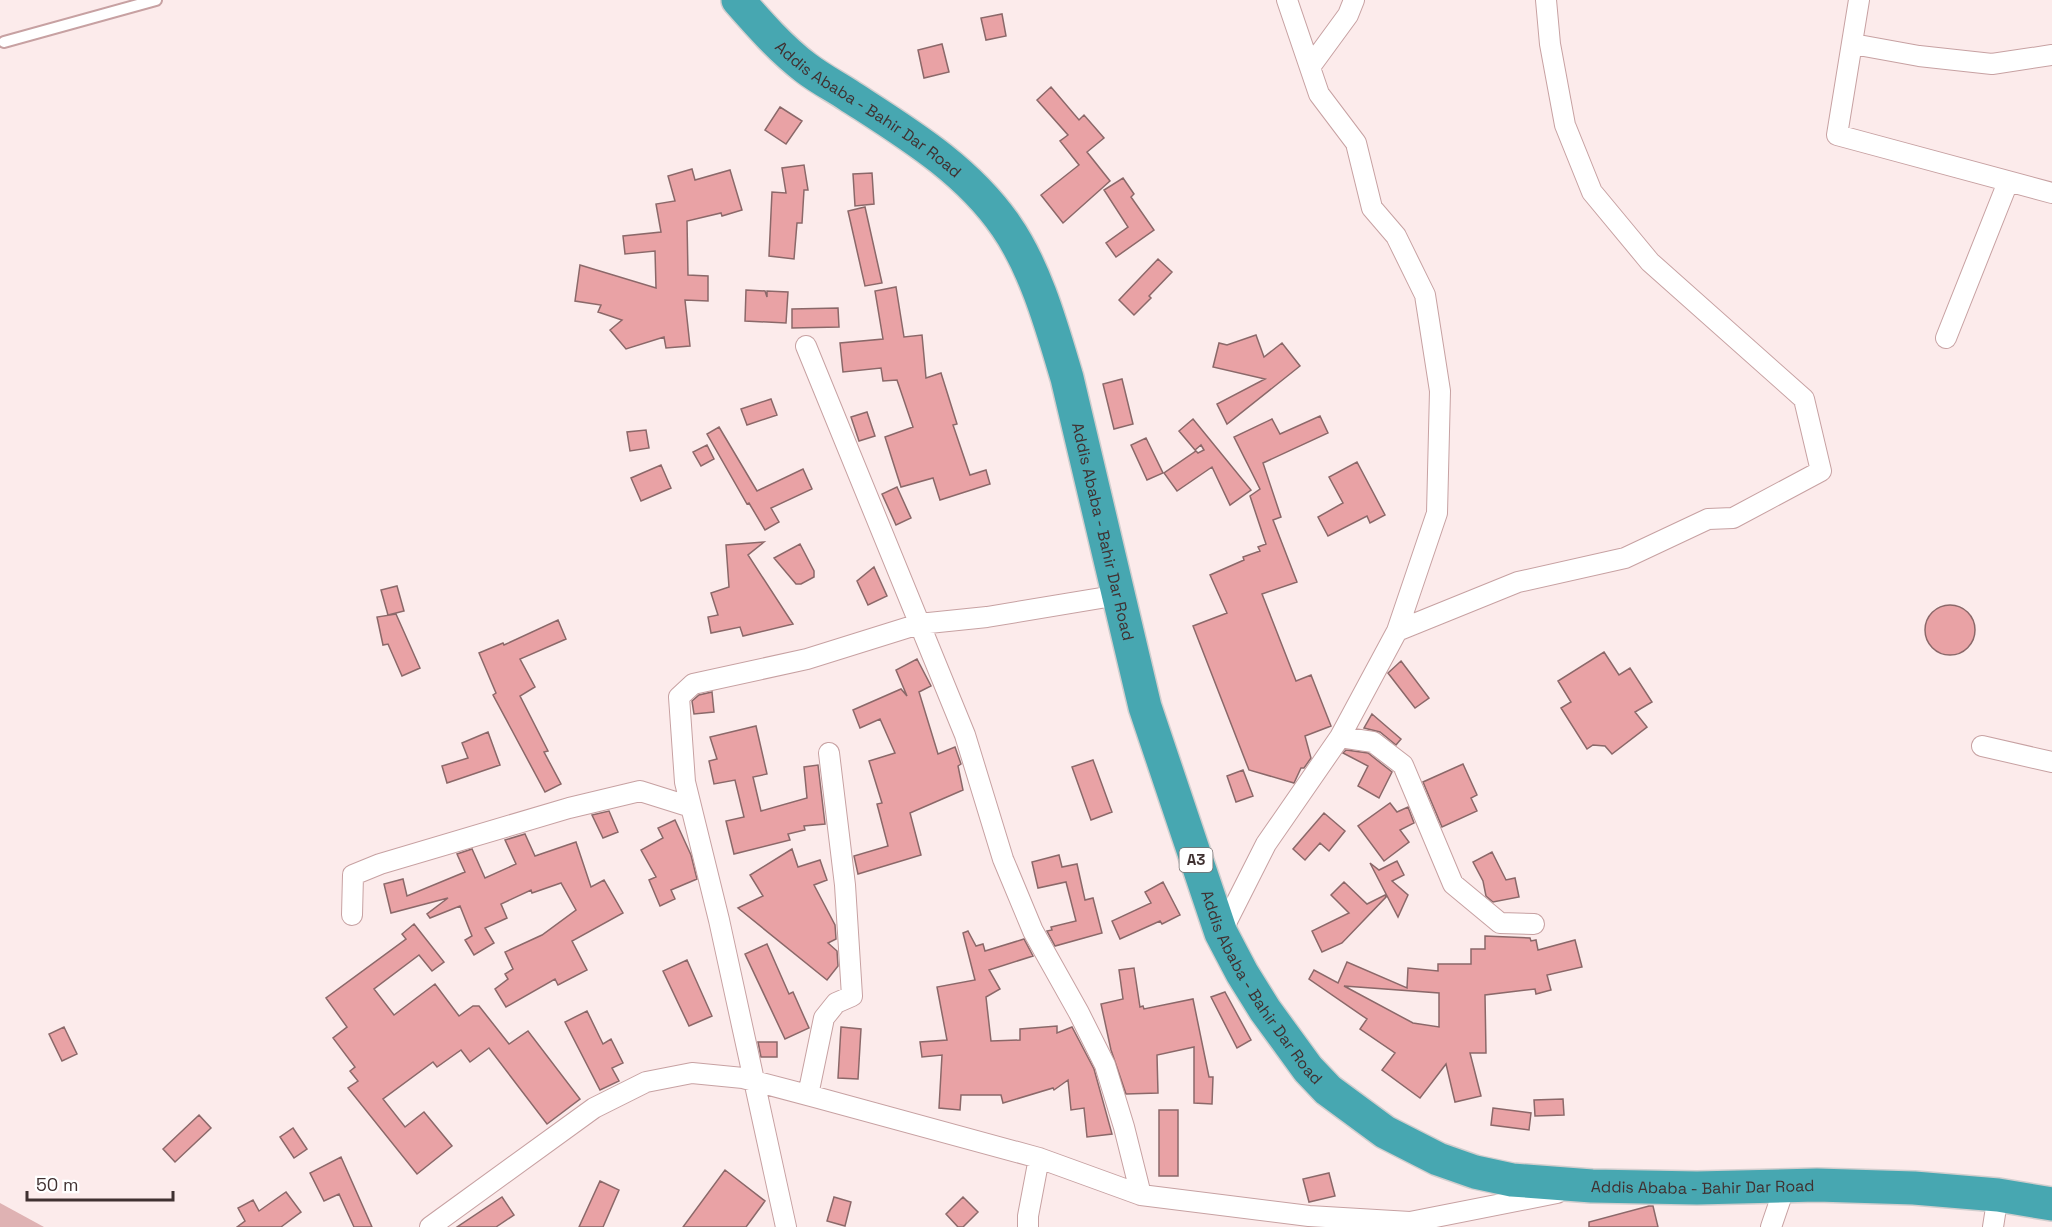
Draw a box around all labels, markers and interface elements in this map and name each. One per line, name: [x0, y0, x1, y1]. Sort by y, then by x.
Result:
street label: Addis Ababa - Bahir Dar Road: [770, 36, 966, 182]
street label: Addis Ababa - Bahir Dar Road: [1067, 420, 1139, 643]
road number: A3: [1180, 848, 1212, 872]
street label: Addis Ababa - Bahir Dar Road: [1196, 887, 1327, 1089]
scale bar: [27, 1164, 172, 1202]
text: 50 m: [36, 1173, 78, 1196]
street label: Addis Ababa - Bahir Dar Road: [1591, 1175, 1815, 1199]

